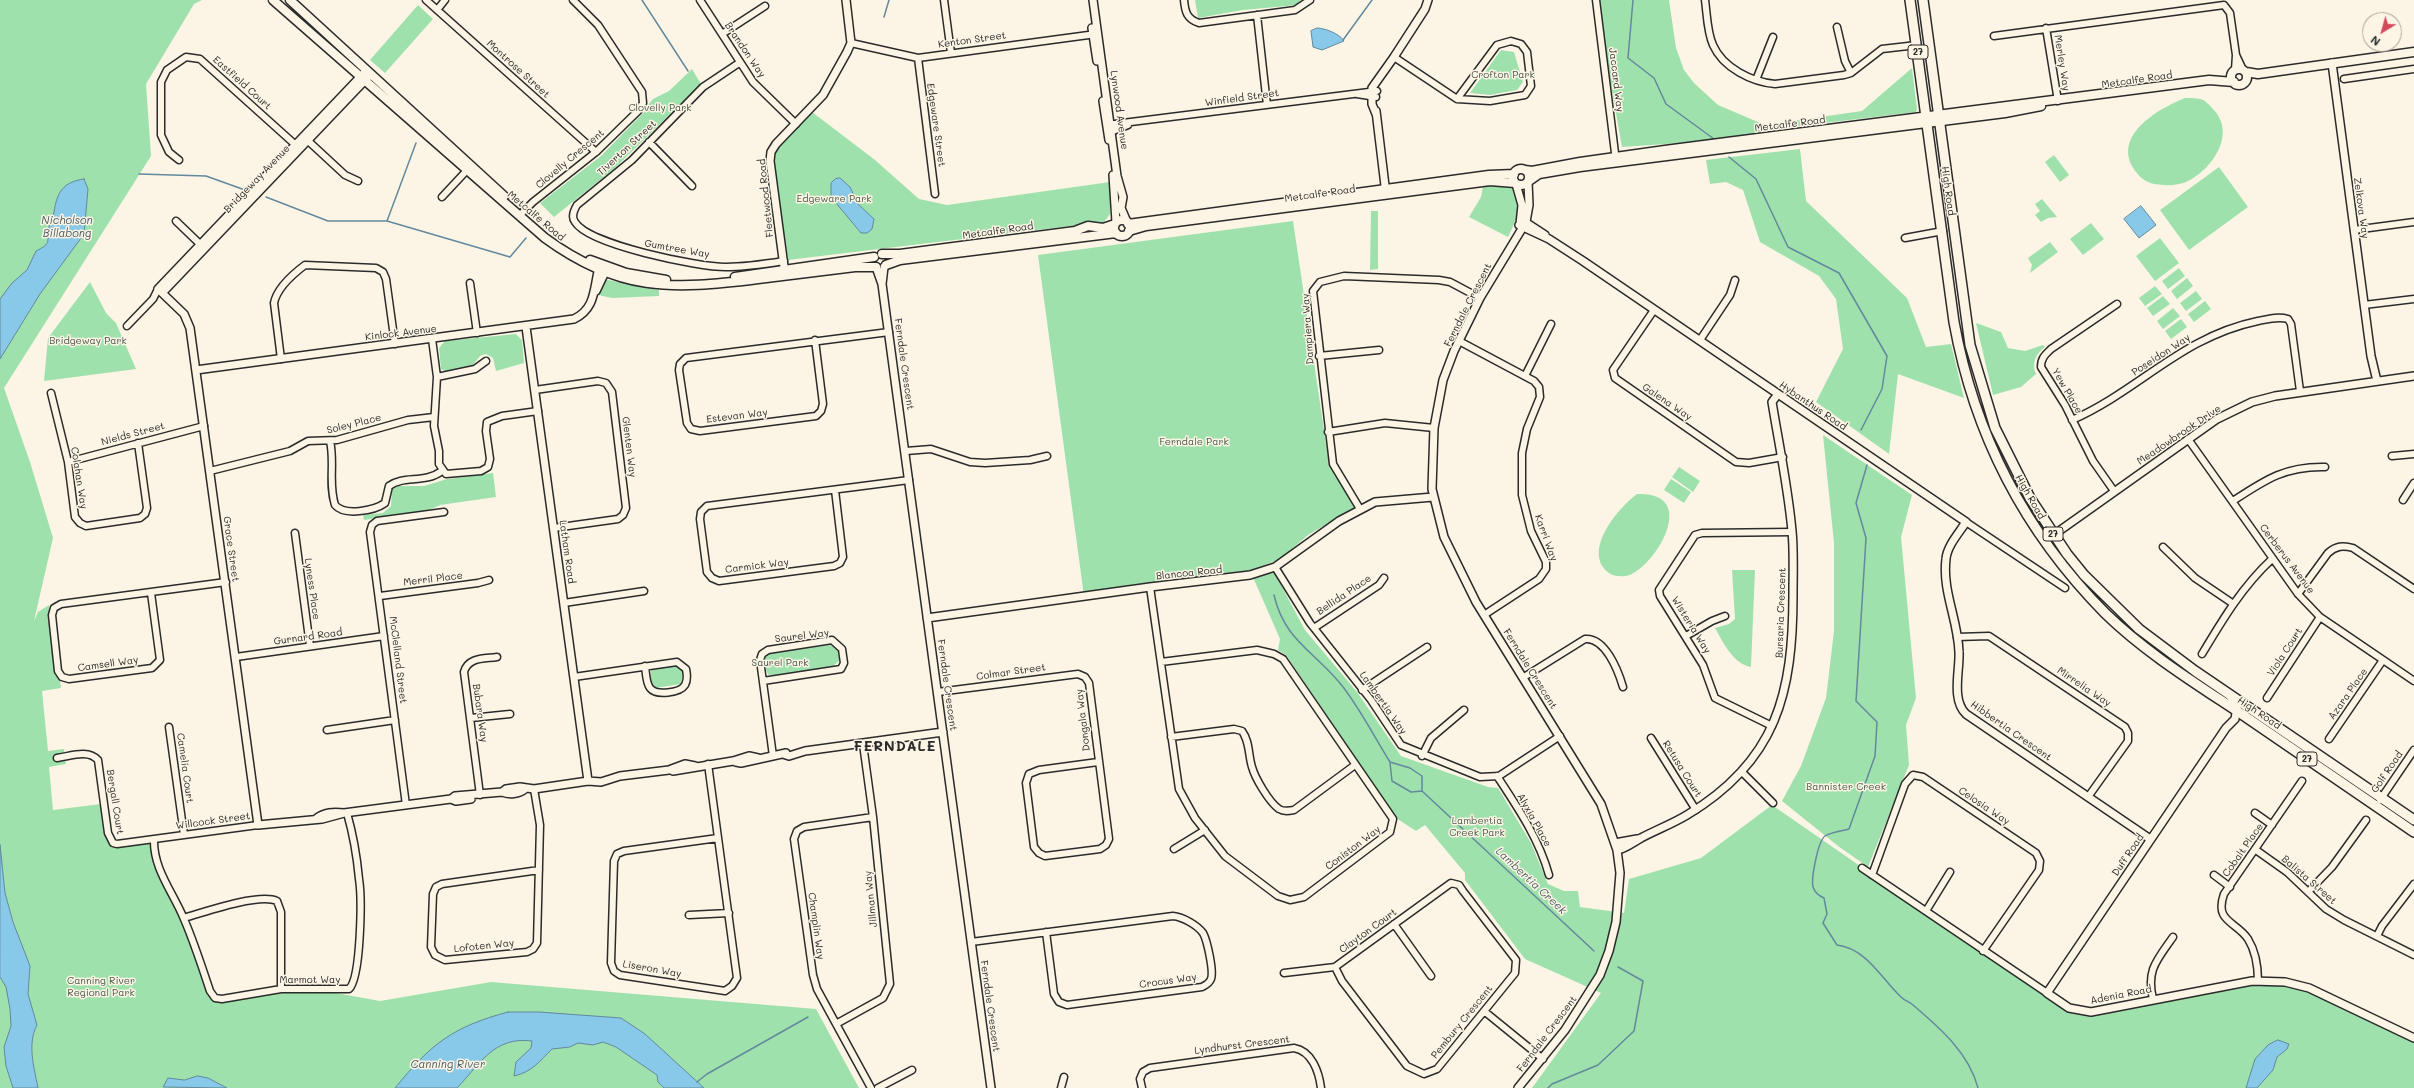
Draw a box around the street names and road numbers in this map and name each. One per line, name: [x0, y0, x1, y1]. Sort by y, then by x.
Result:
street label: Brandon Way: [722, 20, 768, 80]
street label: Kenton Street: [937, 29, 1007, 51]
street label: Merley Way: [2052, 34, 2072, 92]
street label: Montrose Street: [484, 37, 552, 101]
road number: 27: [1908, 45, 1928, 59]
street label: Jaccard Way: [1606, 47, 1626, 113]
street label: Eastfield Court: [210, 54, 274, 112]
street label: Metcalfe Road: [2101, 69, 2173, 91]
street label: Lynwood Avenue: [1108, 70, 1130, 150]
street label: Edgeware Street: [924, 82, 948, 168]
street label: Winfield Street: [1204, 87, 1280, 109]
street label: Metcalfe Road: [1754, 114, 1826, 134]
street label: Tiverton Street: [595, 118, 659, 178]
street label: Clovelly Crescent: [533, 127, 607, 191]
street label: Bridgeway Avenue: [222, 143, 292, 215]
street label: Fleetwood Road: [756, 158, 776, 238]
street label: High Road: [1939, 166, 1957, 216]
street label: Zelkova Way: [2351, 177, 2371, 239]
street label: Metcalfe Road: [1284, 183, 1356, 205]
street label: Metcalfe Road: [505, 188, 567, 244]
street label: Metcalfe Road: [962, 220, 1034, 242]
street label: Gumtree Way: [643, 237, 711, 261]
street label: Ferndale Crescent: [1442, 261, 1494, 349]
street label: Dampiera Way: [1300, 293, 1316, 365]
street label: Ferndale Crescent: [892, 318, 916, 410]
street label: Kinlock Avenue: [364, 323, 438, 343]
street label: Poseidon Way: [2129, 332, 2193, 378]
street label: Yew Place: [2049, 366, 2085, 416]
street label: Hybanthus Road: [1777, 379, 1849, 433]
street label: Galena Way: [1640, 381, 1694, 423]
street label: Meadowbrook Drive: [2135, 402, 2223, 468]
street label: Estevan Way: [706, 406, 768, 426]
street label: Soley Place: [326, 411, 382, 437]
street label: Glenten Way: [619, 416, 639, 478]
street label: Nields Street: [100, 420, 166, 448]
street label: Colahan Way: [68, 446, 90, 510]
street label: High Road: [2012, 472, 2048, 522]
street label: Karri Way: [1532, 513, 1560, 563]
street label: Grace Street: [220, 516, 242, 582]
street label: Latham Road: [557, 520, 577, 584]
street label: Cerberus Avenue: [2257, 522, 2317, 596]
road number: 27: [2043, 527, 2063, 541]
street label: Carmick Way: [724, 556, 790, 576]
street label: Lyness Place: [302, 557, 322, 621]
street label: Blancoa Road: [1155, 564, 1223, 582]
street label: Bursaria Crescent: [1773, 568, 1789, 658]
street label: Merril Place: [403, 569, 463, 589]
street label: Bellida Place: [1314, 572, 1374, 618]
street label: Wisteria Way: [1669, 594, 1713, 656]
street label: McClelland Street: [387, 616, 409, 704]
street label: Gurnard Road: [273, 626, 343, 648]
street label: Viola Court: [2265, 626, 2305, 678]
street label: Saurel Way: [774, 627, 830, 645]
street label: Ferndale Crescent: [1501, 627, 1559, 711]
street label: Ferndale Crescent: [935, 639, 959, 731]
street label: Camsell Way: [77, 654, 139, 674]
street label: Colmar Street: [976, 661, 1046, 683]
street label: Mirrelia Way: [2055, 665, 2113, 709]
street label: Azara Place: [2326, 666, 2370, 722]
street label: Lambertia Way: [1357, 669, 1409, 737]
street label: Bubara Way: [470, 683, 490, 743]
street label: Dongala Way: [1073, 688, 1093, 752]
street label: High Road: [2235, 694, 2283, 732]
street label: Hibbertia Crescent: [1968, 698, 2054, 764]
street label: Camelia Court: [174, 732, 196, 804]
street label: Retusa Court: [1660, 738, 1704, 800]
street label: Golf Road: [2369, 749, 2405, 795]
road number: 27: [2297, 752, 2317, 766]
street label: Bergall Court: [104, 769, 126, 835]
street label: Celosia Way: [1956, 784, 2012, 828]
street label: Alyxia Place: [1514, 791, 1554, 849]
street label: Willcock Street: [175, 810, 251, 832]
street label: Cobalt Place: [2220, 821, 2266, 879]
street label: Coniston Way: [1323, 823, 1383, 873]
street label: Duff Road: [2110, 832, 2146, 878]
street label: Balista Street: [2279, 853, 2339, 907]
street label: Jillman Way: [862, 870, 880, 928]
street label: Champlin Way: [805, 892, 827, 960]
street label: Clayton Court: [1337, 906, 1399, 956]
street label: Lofoten Way: [453, 937, 515, 955]
street label: Liseron Way: [622, 958, 682, 980]
street label: Ferndale Crescent: [978, 960, 1002, 1052]
street label: Crocus Way: [1139, 971, 1197, 991]
street label: Marmot Way: [280, 974, 340, 986]
street label: Pembury Crescent: [1429, 983, 1495, 1061]
street label: Adenia Road: [2089, 983, 2153, 1007]
street label: Ferndale Crescent: [1515, 994, 1579, 1074]
street label: Lyndhurst Crescent: [1194, 1033, 1290, 1057]

